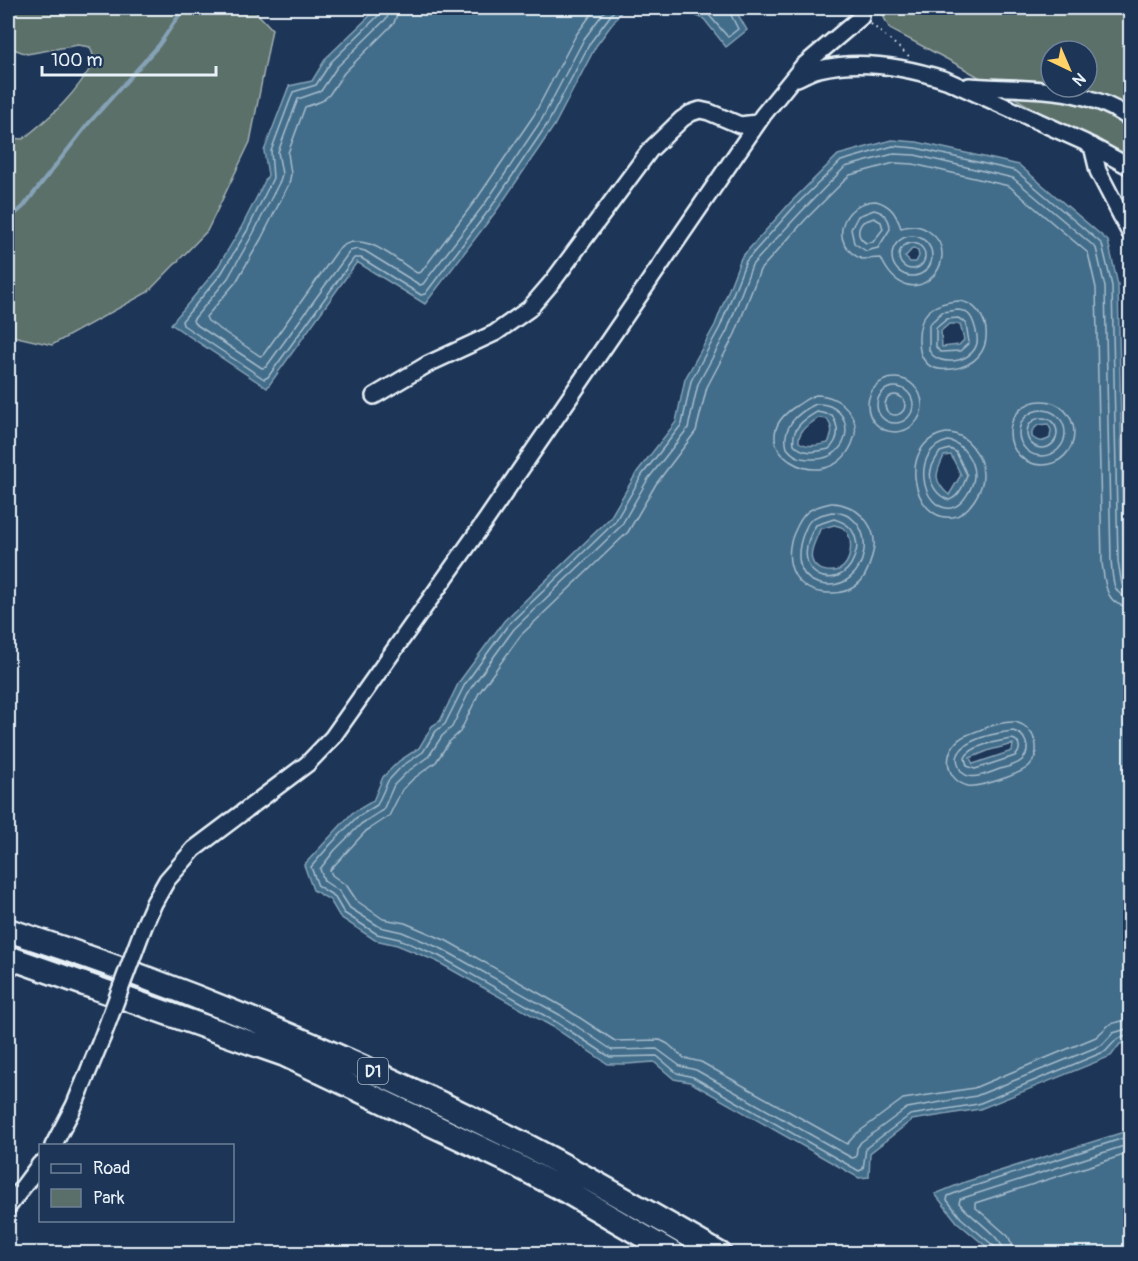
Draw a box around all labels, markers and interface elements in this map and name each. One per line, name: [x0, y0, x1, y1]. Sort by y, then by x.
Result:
scale bar: [42, 39, 216, 77]
north arrow: [1039, 39, 1099, 99]
text: 100 m: [51, 49, 103, 72]
text: N: [1068, 68, 1090, 90]
road number: D1: [358, 1058, 388, 1084]
legend: [39, 1144, 234, 1222]
text: Road: [93, 1157, 130, 1180]
text: Park: [93, 1187, 125, 1210]

